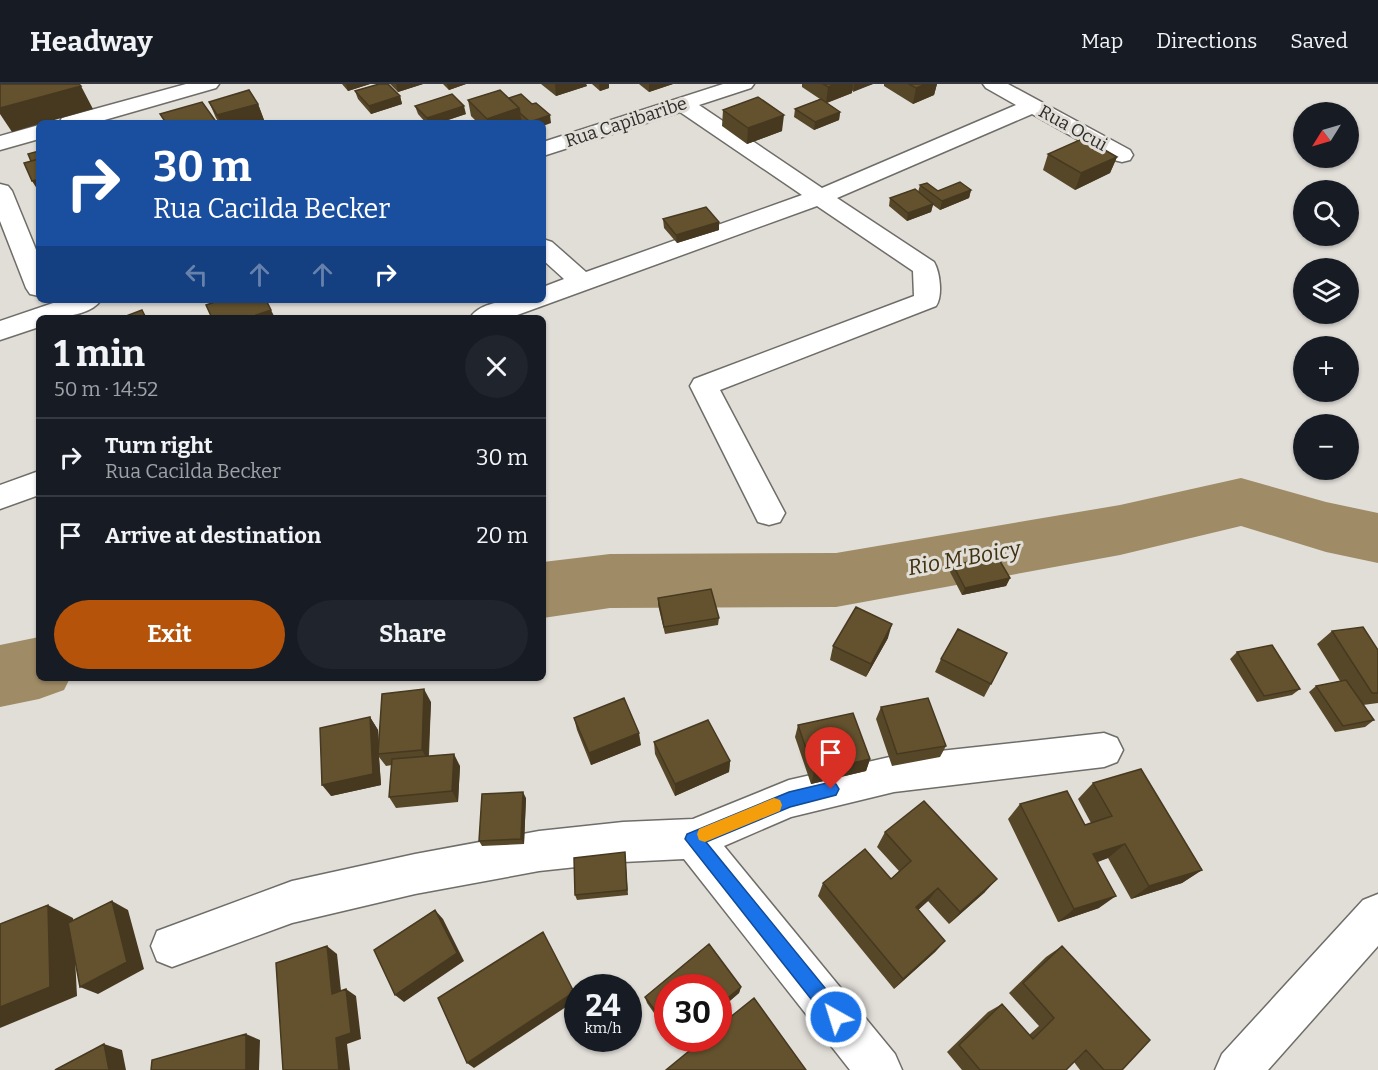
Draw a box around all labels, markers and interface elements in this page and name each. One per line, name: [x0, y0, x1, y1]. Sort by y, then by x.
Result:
text: Headway: [30, 25, 153, 58]
text: Map: [1081, 28, 1123, 54]
text: Directions: [1156, 28, 1257, 54]
text: Saved: [1290, 28, 1348, 54]
street label: Rua Capibaribe: [562, 92, 690, 152]
street label: Rua Ocui: [1035, 100, 1111, 156]
north arrow: [1293, 102, 1359, 168]
map controls: [1293, 102, 1359, 480]
text: 30 m: [153, 142, 252, 192]
icon: right: [54, 144, 132, 222]
button: search: [1293, 180, 1359, 246]
text: Rua Cacilda Becker: [153, 193, 390, 225]
icon: left: [180, 258, 213, 291]
icon: ahead: [243, 258, 276, 291]
icon: ahead: [306, 258, 339, 291]
icon: right: [369, 258, 402, 291]
button: layers: [1293, 258, 1359, 324]
text: 1 min: [54, 332, 145, 376]
button: close: [465, 335, 528, 398]
button: +: [1293, 336, 1359, 402]
text: 50 m · 14:52: [54, 377, 158, 401]
button: −: [1293, 414, 1359, 480]
text: Turn right: [105, 432, 213, 459]
icon: right: [54, 441, 87, 474]
text: 30 m: [476, 444, 528, 471]
text: Rua Cacilda Becker: [105, 459, 281, 483]
icon: arrive: [54, 519, 87, 552]
text: Arrive at destination: [105, 522, 321, 549]
text: 20 m: [477, 522, 528, 549]
water label: Rio M'Boicy: [906, 534, 1024, 581]
button: Exit: [54, 600, 285, 669]
button: Share: [297, 600, 528, 669]
pin: [805, 727, 856, 789]
icon: arrive: [814, 736, 847, 769]
speed limit sign: 30: [654, 974, 732, 1052]
position arrow: [804, 985, 868, 1049]
text: 24: [585, 988, 621, 1024]
text: km/h: [584, 1019, 622, 1037]

